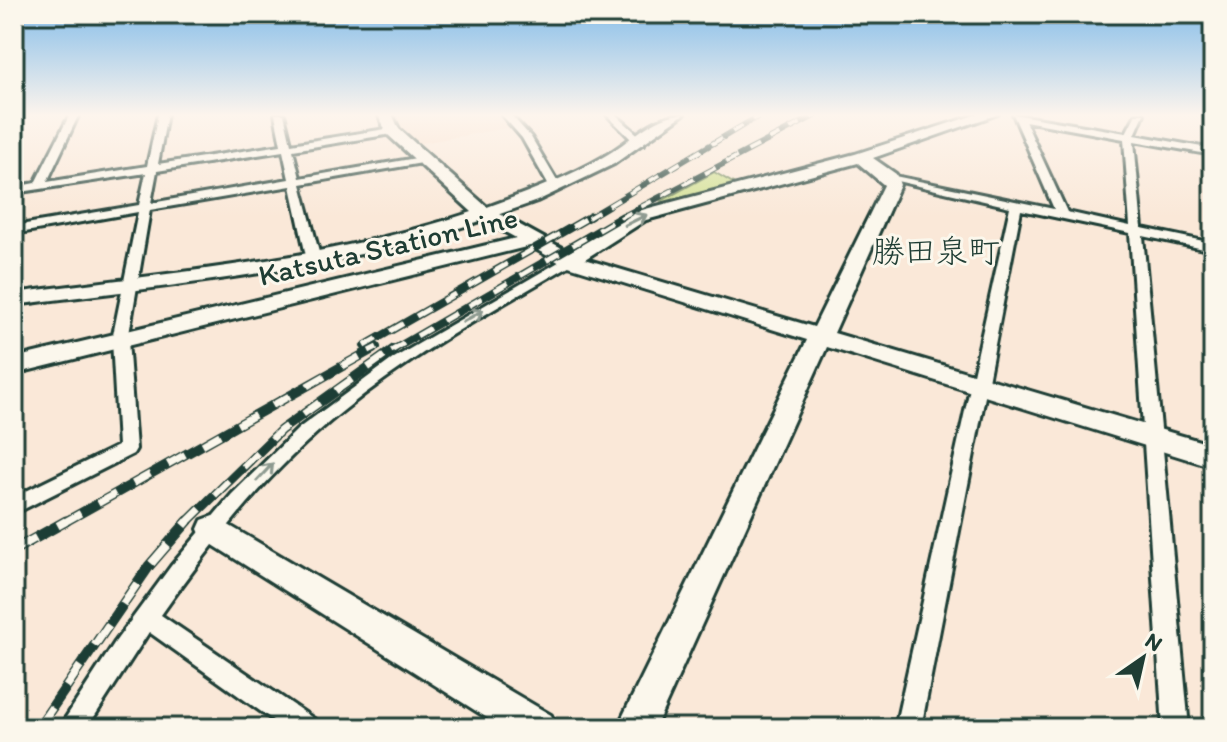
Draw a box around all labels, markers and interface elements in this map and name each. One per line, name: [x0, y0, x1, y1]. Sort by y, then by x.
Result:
street label: Katsuta Station Line: [255, 198, 521, 294]
one-way arrow: [623, 212, 647, 227]
district label: 勝田泉町: [872, 232, 1000, 270]
one-way arrow: [460, 308, 484, 323]
one-way arrow: [256, 462, 275, 482]
north arrow: [1103, 618, 1183, 698]
text: N: [1140, 626, 1168, 657]

